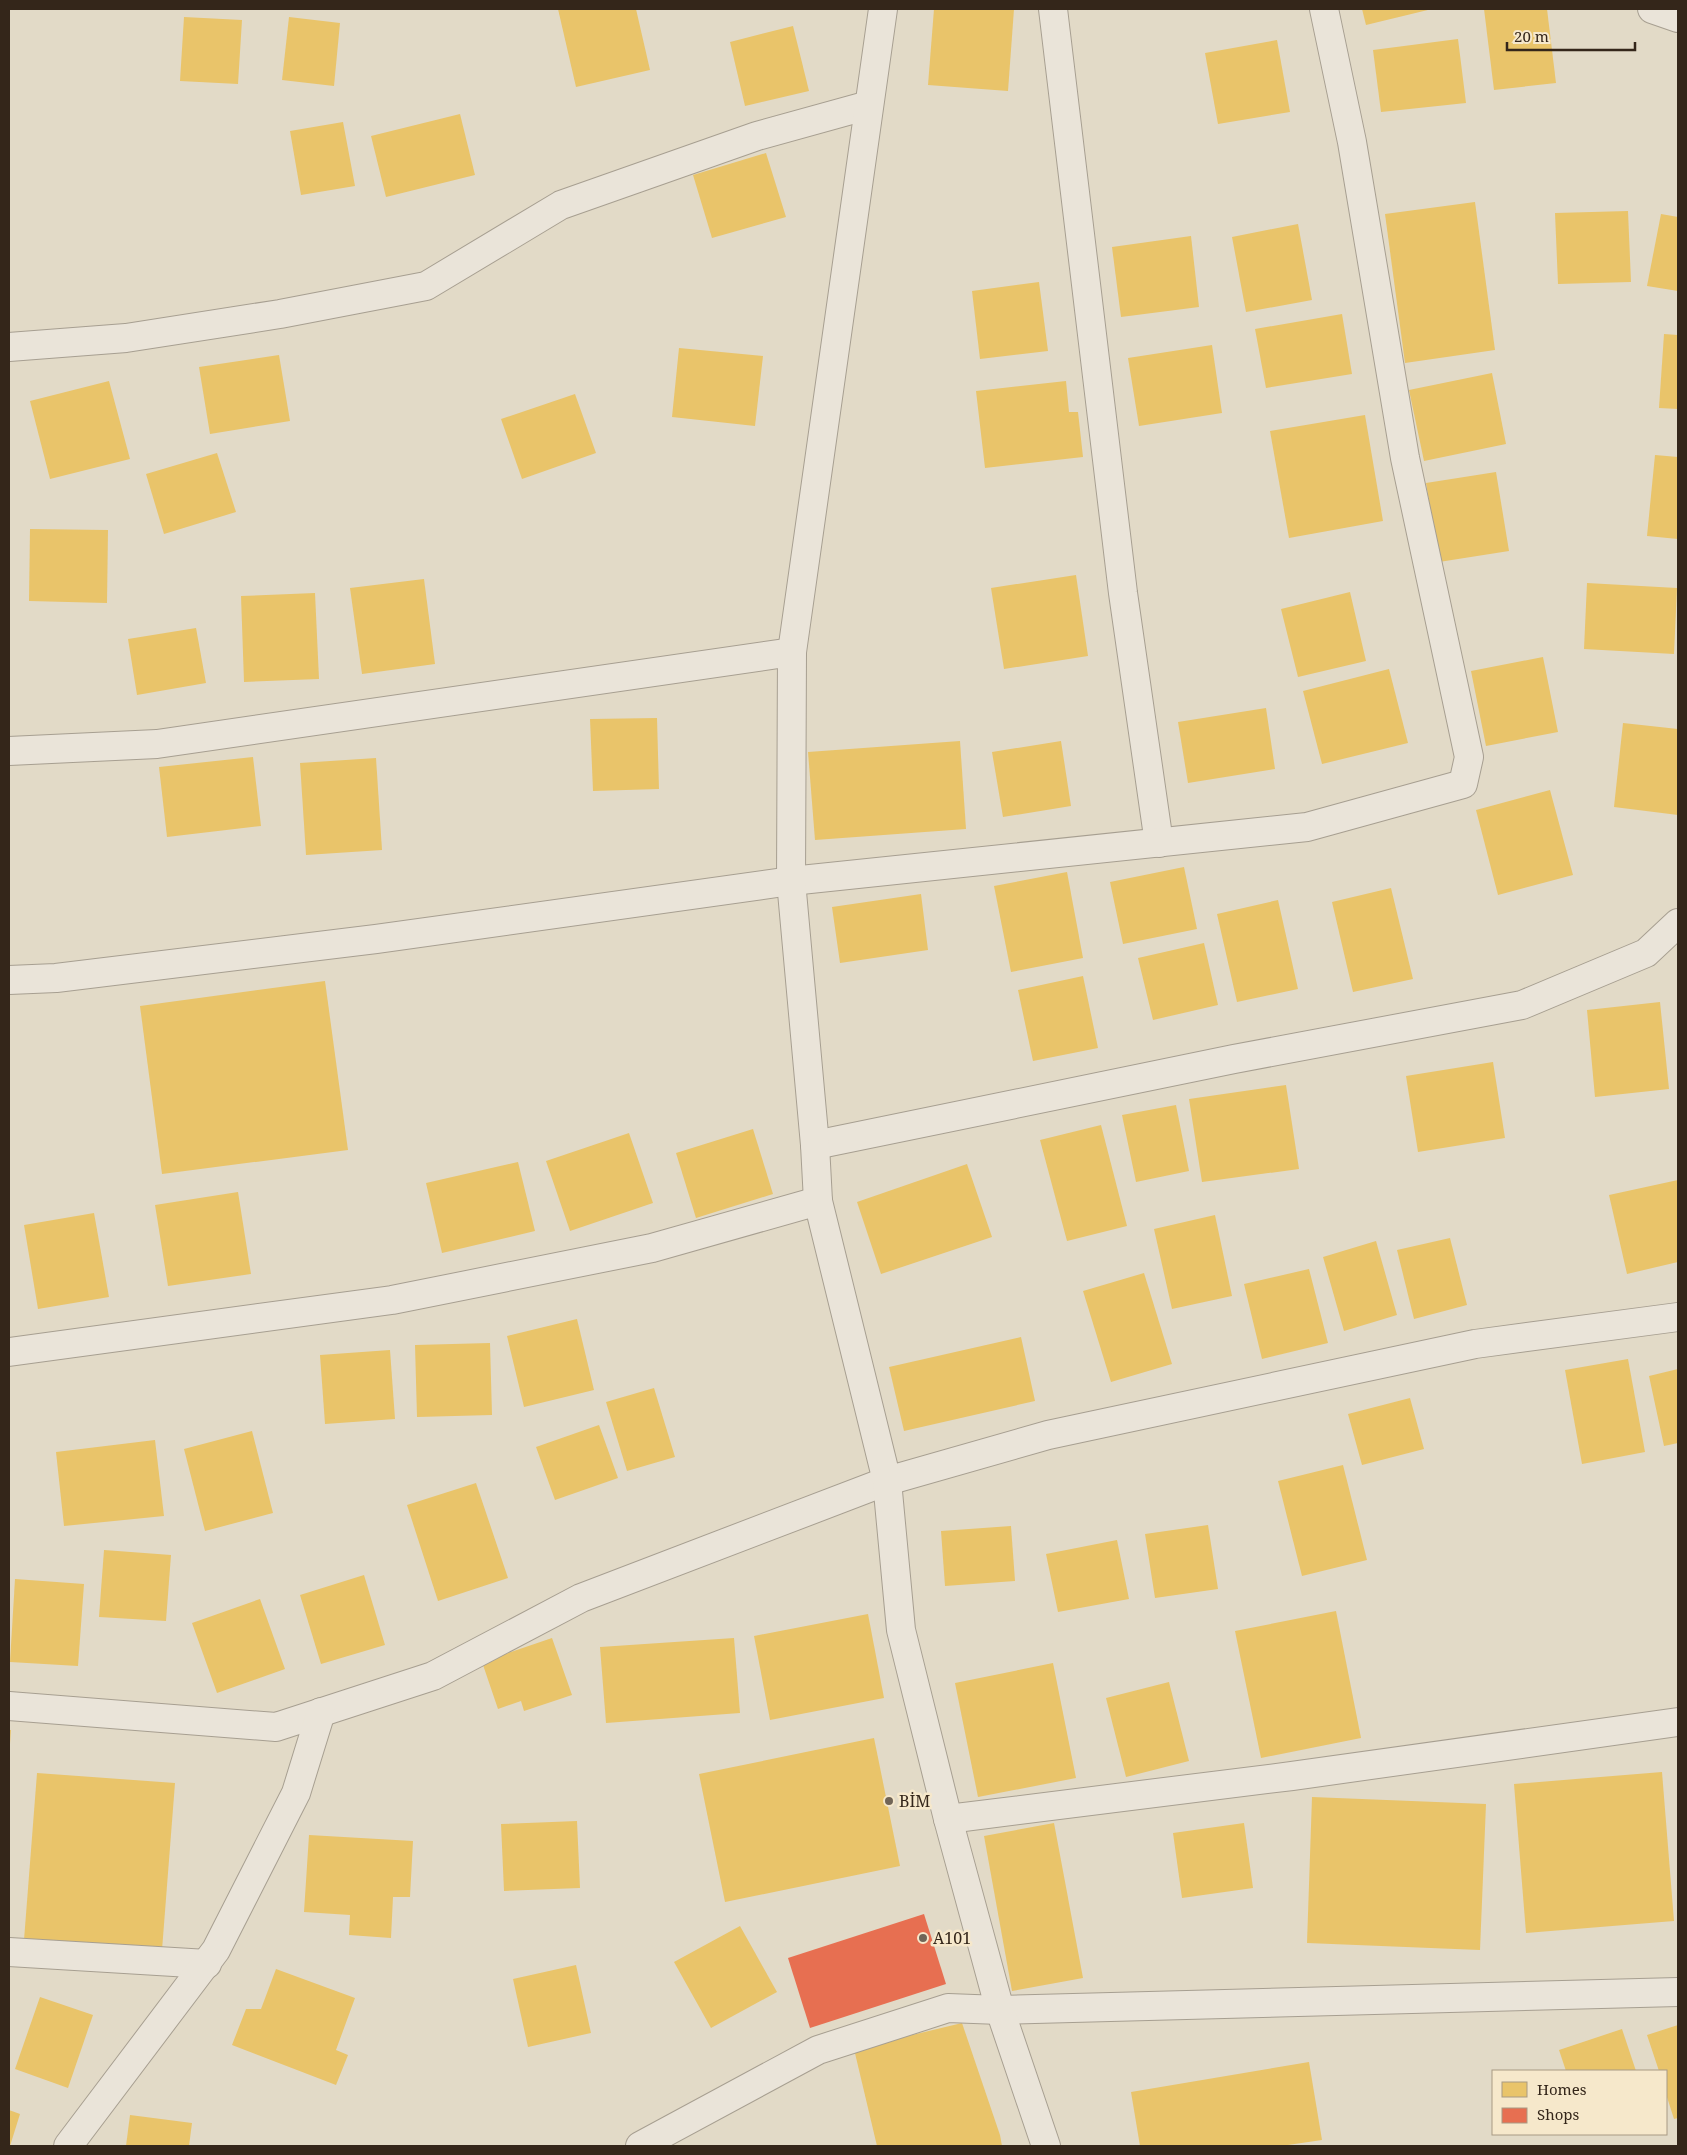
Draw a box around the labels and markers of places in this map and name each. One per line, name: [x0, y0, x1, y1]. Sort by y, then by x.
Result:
place label: BİM: [899, 1790, 930, 1812]
marker: BİM: [883, 1795, 895, 1807]
place label: A101: [933, 1927, 971, 1949]
marker: A101: [917, 1932, 929, 1944]

